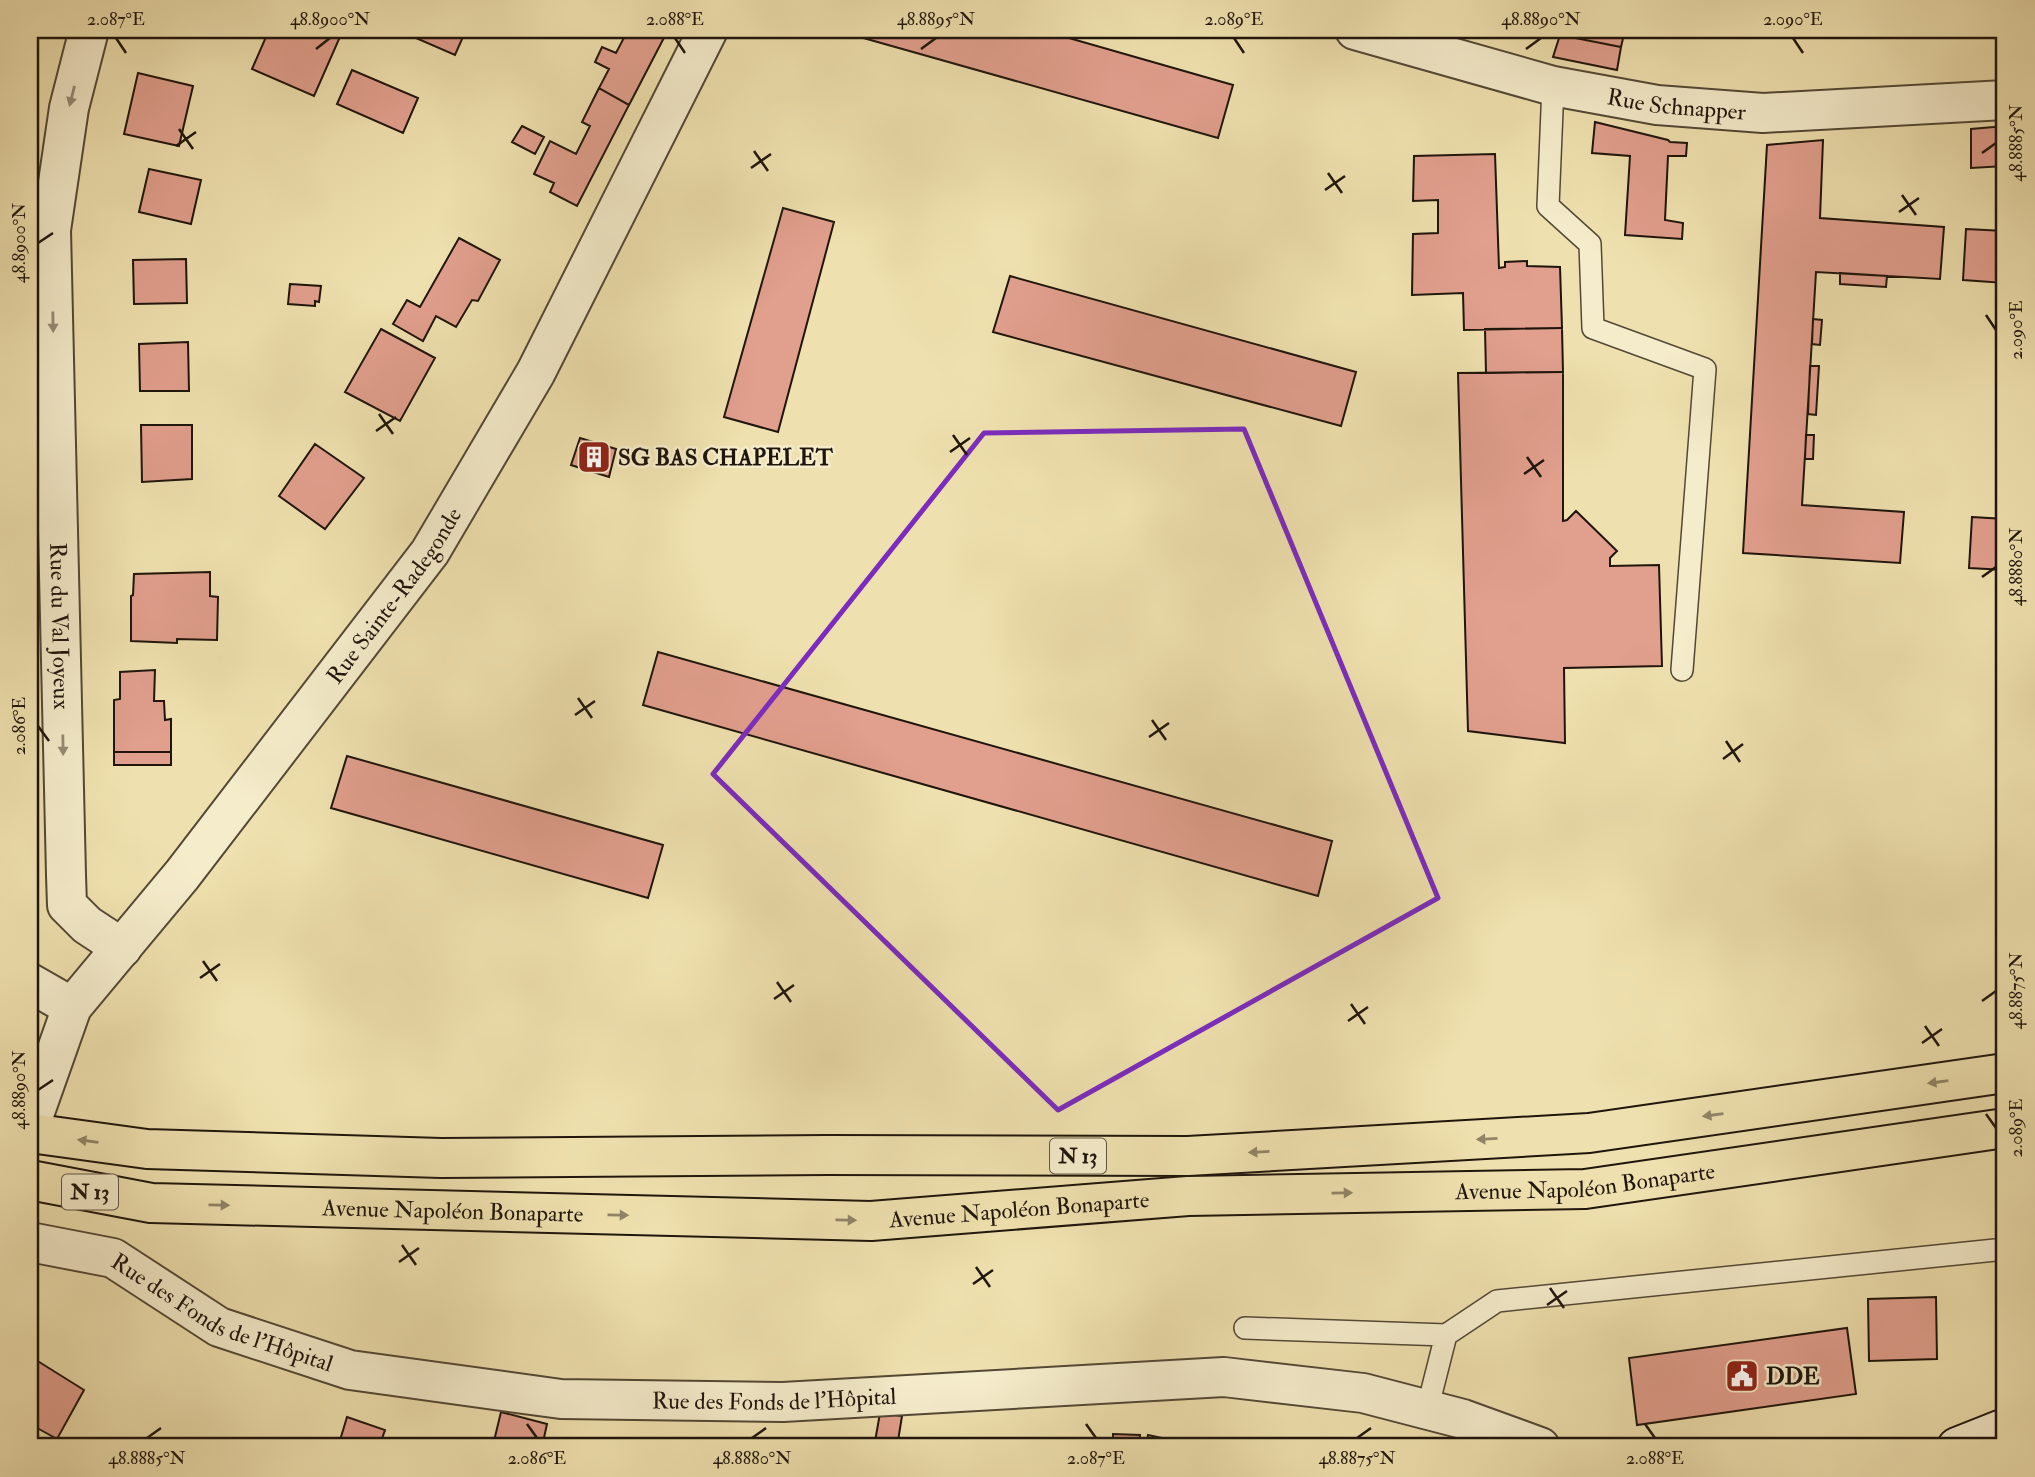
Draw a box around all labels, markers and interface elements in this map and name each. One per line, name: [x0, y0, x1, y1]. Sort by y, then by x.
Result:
text: 2.087°E: [87, 8, 145, 31]
text: 48.8900°N: [290, 8, 370, 31]
text: 2.088°E: [646, 8, 704, 31]
text: 48.8895°N: [897, 8, 975, 31]
text: 2.089°E: [1205, 8, 1263, 31]
text: 48.8890°N: [1501, 8, 1581, 31]
text: 2.090°E: [1763, 8, 1823, 31]
street label: Rue Schnapper: [1605, 82, 1748, 127]
one-way arrow: [66, 85, 77, 107]
text: 48.8885°N: [2005, 104, 2028, 182]
text: 48.8900°N: [8, 203, 31, 283]
text: 2.090°E: [2005, 300, 2028, 360]
one-way arrow: [48, 311, 59, 333]
building icon: SG BAS CHAPELET: [575, 438, 613, 476]
place label: SG BAS CHAPELET: [618, 443, 834, 472]
street label: Rue Sainte-Radegonde: [320, 502, 468, 690]
text: 48.8880°N: [2005, 528, 2028, 606]
street label: Rue du Val Joyeux: [43, 542, 76, 710]
text: 2.086°E: [8, 697, 31, 755]
one-way arrow: [57, 734, 69, 756]
text: 48.8875°N: [2005, 952, 2028, 1030]
text: 48.8890°N: [8, 1050, 31, 1130]
one-way arrow: [1927, 1077, 1949, 1088]
text: 2.089°E: [2005, 1099, 2028, 1157]
one-way arrow: [1701, 1110, 1723, 1121]
one-way arrow: [1475, 1134, 1497, 1145]
one-way arrow: [77, 1135, 99, 1146]
road number: N 13: [1050, 1138, 1106, 1174]
one-way arrow: [1248, 1147, 1270, 1158]
street label: Avenue Napoléon Bonaparte: [1454, 1156, 1717, 1206]
road number: N 13: [62, 1174, 118, 1210]
street label: Avenue Napoléon Bonaparte: [887, 1185, 1151, 1235]
one-way arrow: [1331, 1187, 1353, 1199]
street label: Avenue Napoléon Bonaparte: [321, 1193, 584, 1229]
one-way arrow: [209, 1199, 231, 1211]
one-way arrow: [607, 1209, 629, 1221]
one-way arrow: [835, 1215, 857, 1226]
street label: Rue des Fonds de l'Hôpital: [106, 1247, 337, 1378]
public building icon: DDE: [1723, 1357, 1761, 1395]
place label: DDE: [1766, 1362, 1820, 1391]
street label: Rue des Fonds de l'Hôpital: [652, 1382, 897, 1417]
text: 48.8885°N: [108, 1447, 186, 1470]
text: 2.086°E: [508, 1447, 566, 1470]
text: 48.8880°N: [713, 1447, 791, 1470]
text: 2.087°E: [1067, 1447, 1125, 1470]
text: 48.8875°N: [1318, 1447, 1396, 1470]
text: 2.088°E: [1626, 1447, 1684, 1470]

